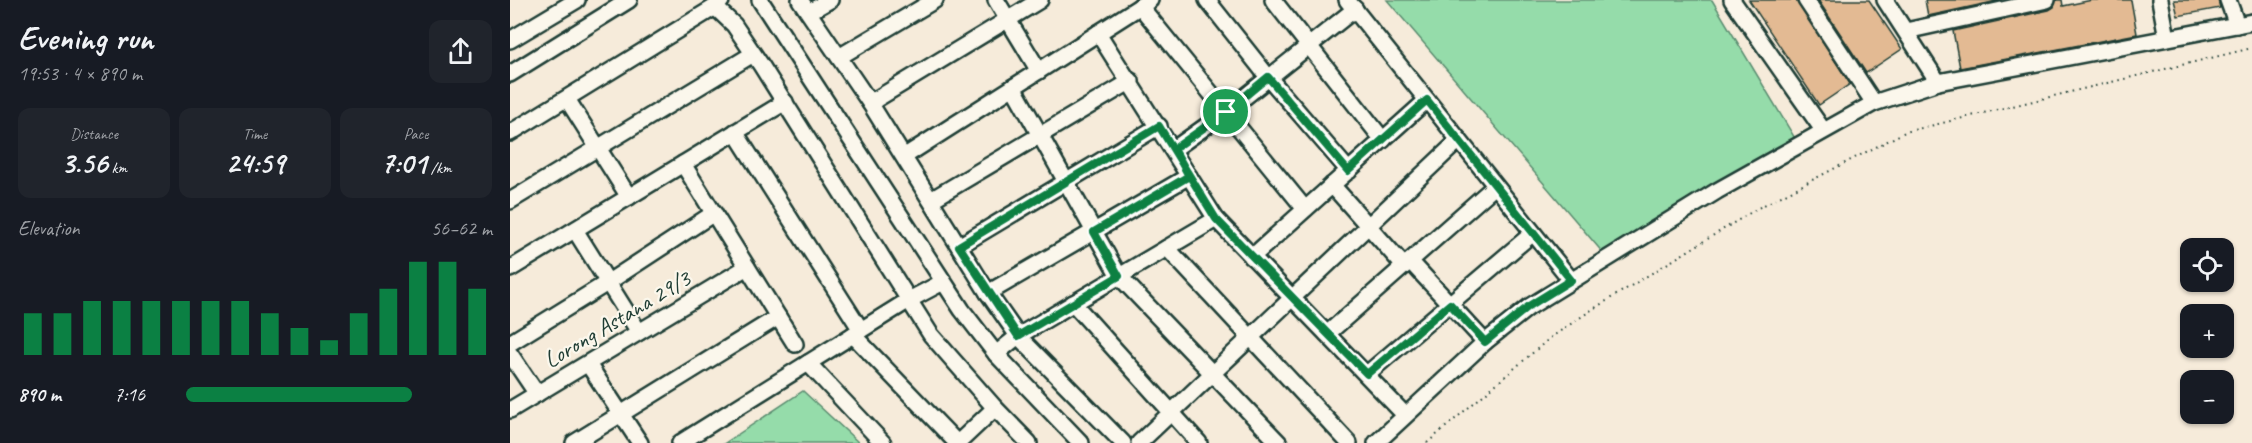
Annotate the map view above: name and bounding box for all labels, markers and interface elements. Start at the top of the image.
text: Evening run [18,17,153,59]
button: share [429,20,492,83]
text: 19:53 · 4 × 890 m [18,61,142,86]
pin [1200,86,1251,137]
icon: arrive [1209,95,1242,128]
text: Distance [70,124,118,144]
text: Time [243,124,267,144]
text: Pace [404,124,428,144]
text: 3.56 [61,144,108,182]
text: 24:59 [225,144,285,182]
text: 7:01 [380,144,427,182]
text: km [108,158,127,178]
text: /km [427,158,452,178]
text: Elevation [18,216,80,241]
text: 56–62 m [431,216,492,241]
map controls [2180,238,2234,424]
button: locate [2180,238,2234,292]
street label: Lorong Astana 29/3 [538,262,698,375]
button: + [2180,304,2234,358]
button: − [2180,370,2234,424]
text: 890 m [18,382,61,407]
text: 7:16 [114,382,145,407]

